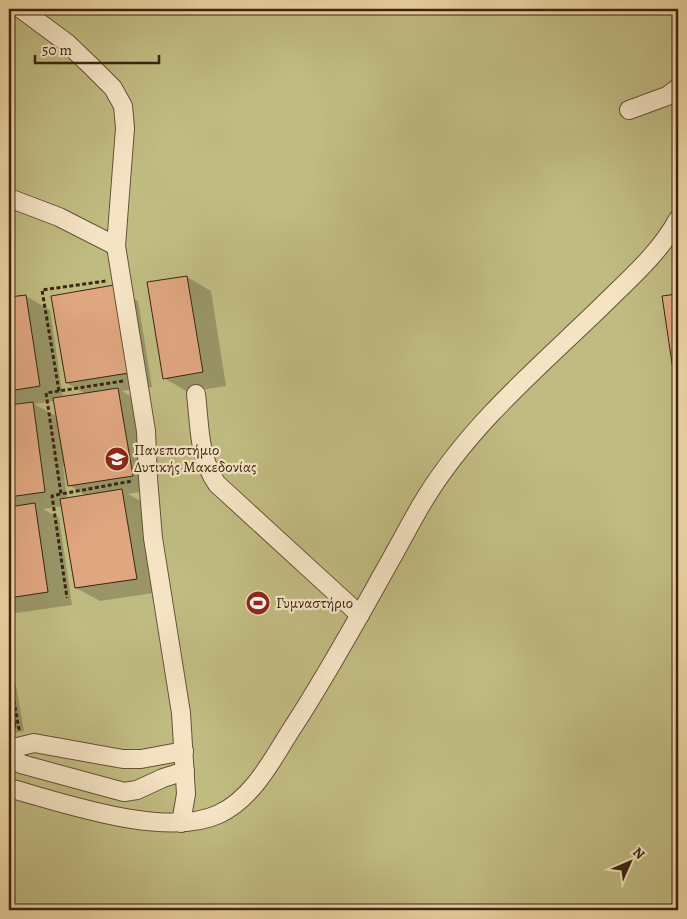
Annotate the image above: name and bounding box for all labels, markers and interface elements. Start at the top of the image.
scale bar [35,32,159,64]
text: 50 m [42,40,72,60]
place label: Πανεπιστήμιο Δυτικής Μακεδονίας [134,440,256,477]
school or university icon: Πανεπιστήμιο Δυτικής Μακεδονίας [104,446,130,472]
sports icon: Γυμναστήριο [245,590,271,616]
place label: Γυμναστήριο [276,593,353,613]
north arrow [604,836,654,886]
text: N [629,843,649,863]

